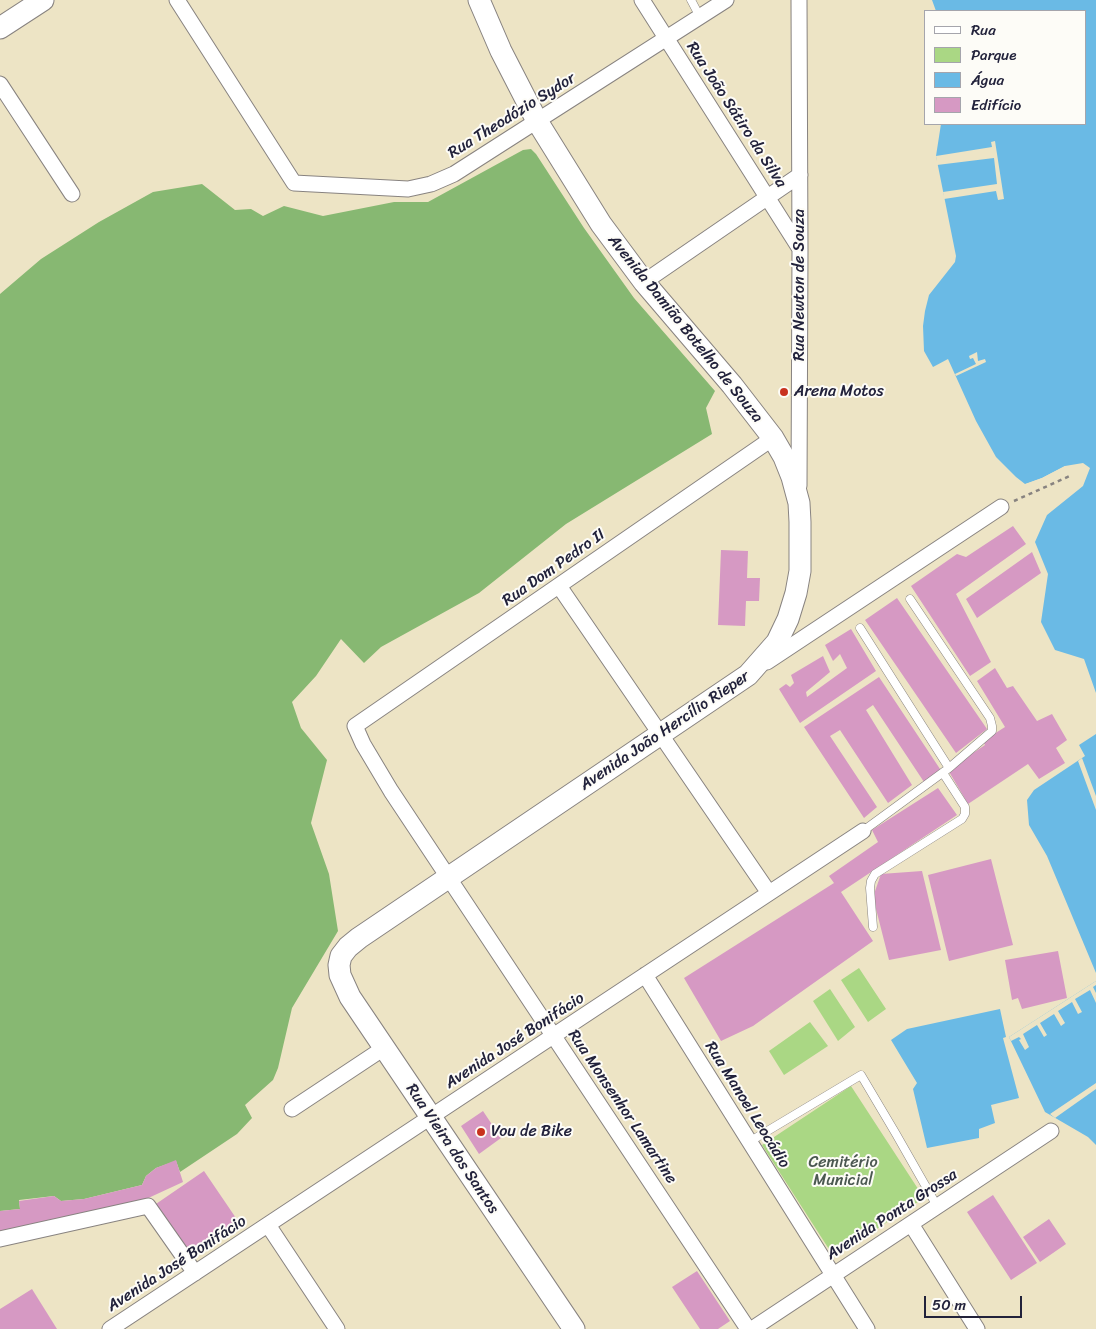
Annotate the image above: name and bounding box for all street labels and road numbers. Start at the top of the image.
street label: Rua João Sátiro da Silva [682,39,790,191]
street label: Rua Theodózio Sydor [445,69,579,163]
street label: Rua Newton de Souza [790,209,810,361]
street label: Avenida Damião Botelho de Souza [603,231,767,427]
street label: Rua Dom Pedro II [499,525,609,611]
street label: Avenida João Hercílio Rieper [577,667,753,795]
street label: Avenida José Bonifácio [442,989,588,1093]
street label: Rua Monsenhor Lamartine [563,1026,681,1188]
street label: Rua Manoel Leocádio [700,1038,794,1172]
street label: Rua Vieira dos Santos [401,1081,503,1217]
street label: Avenida Ponta Grossa [823,1166,961,1264]
street label: Avenida José Bonifácio [104,1212,250,1316]

